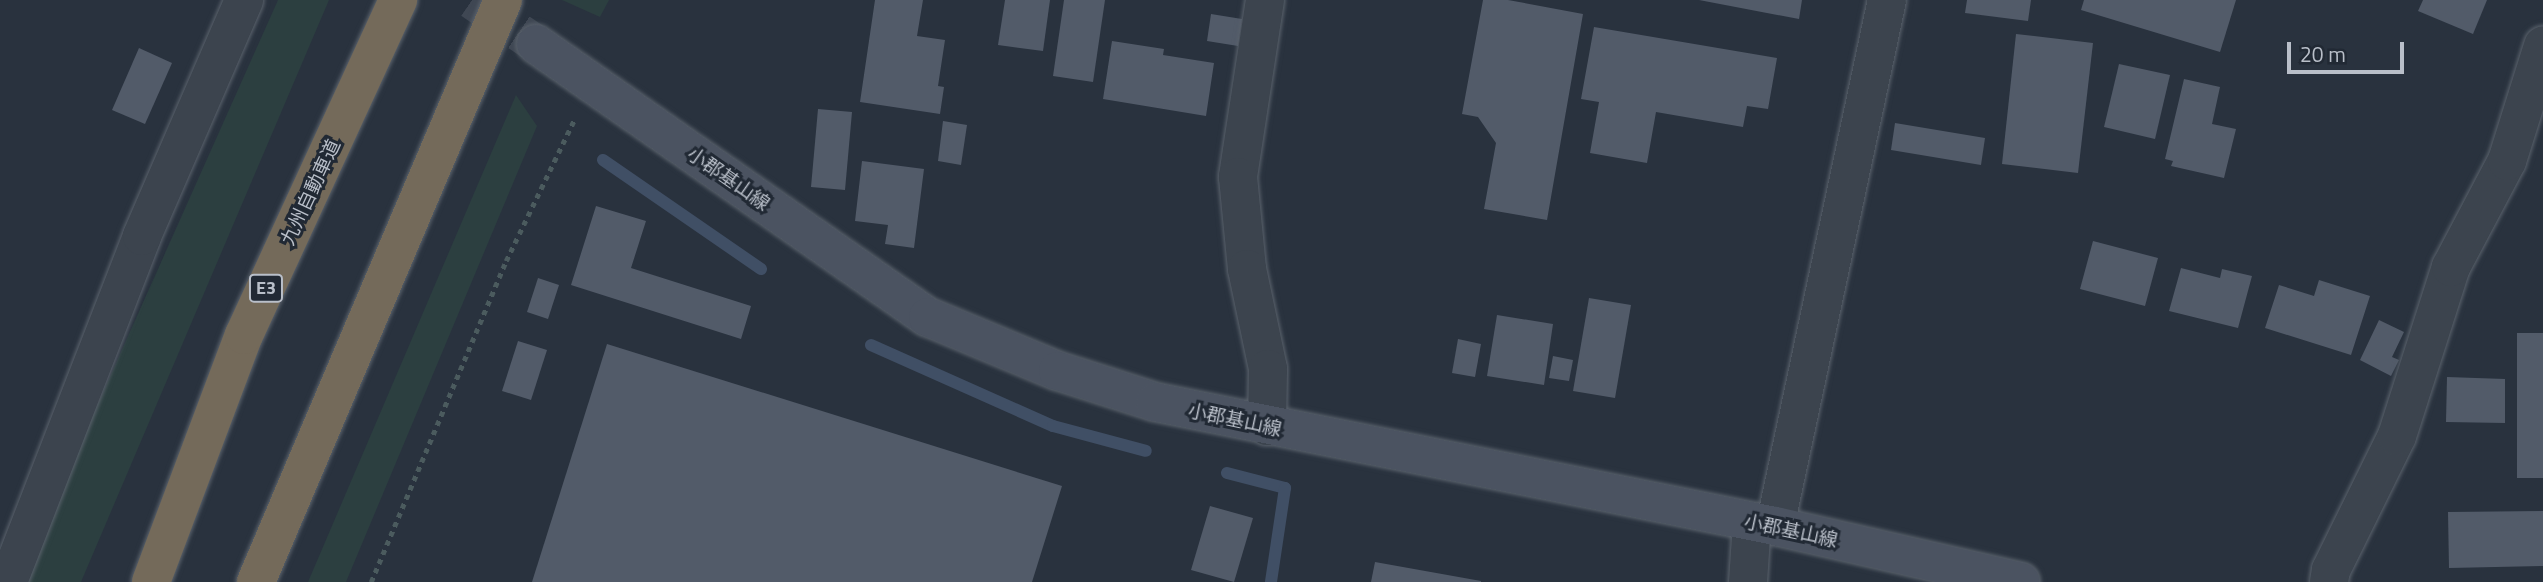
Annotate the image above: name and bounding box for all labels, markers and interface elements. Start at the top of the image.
scale bar [2291,28,2408,72]
text: 20 m [2300,38,2346,70]
street label: 九州自動車道 [276,136,344,248]
street label: 小郡基山線 [684,141,774,215]
road number: E3 [248,274,284,302]
street label: 小郡基山線 [1186,398,1284,440]
street label: 小郡基山線 [1742,509,1840,551]

